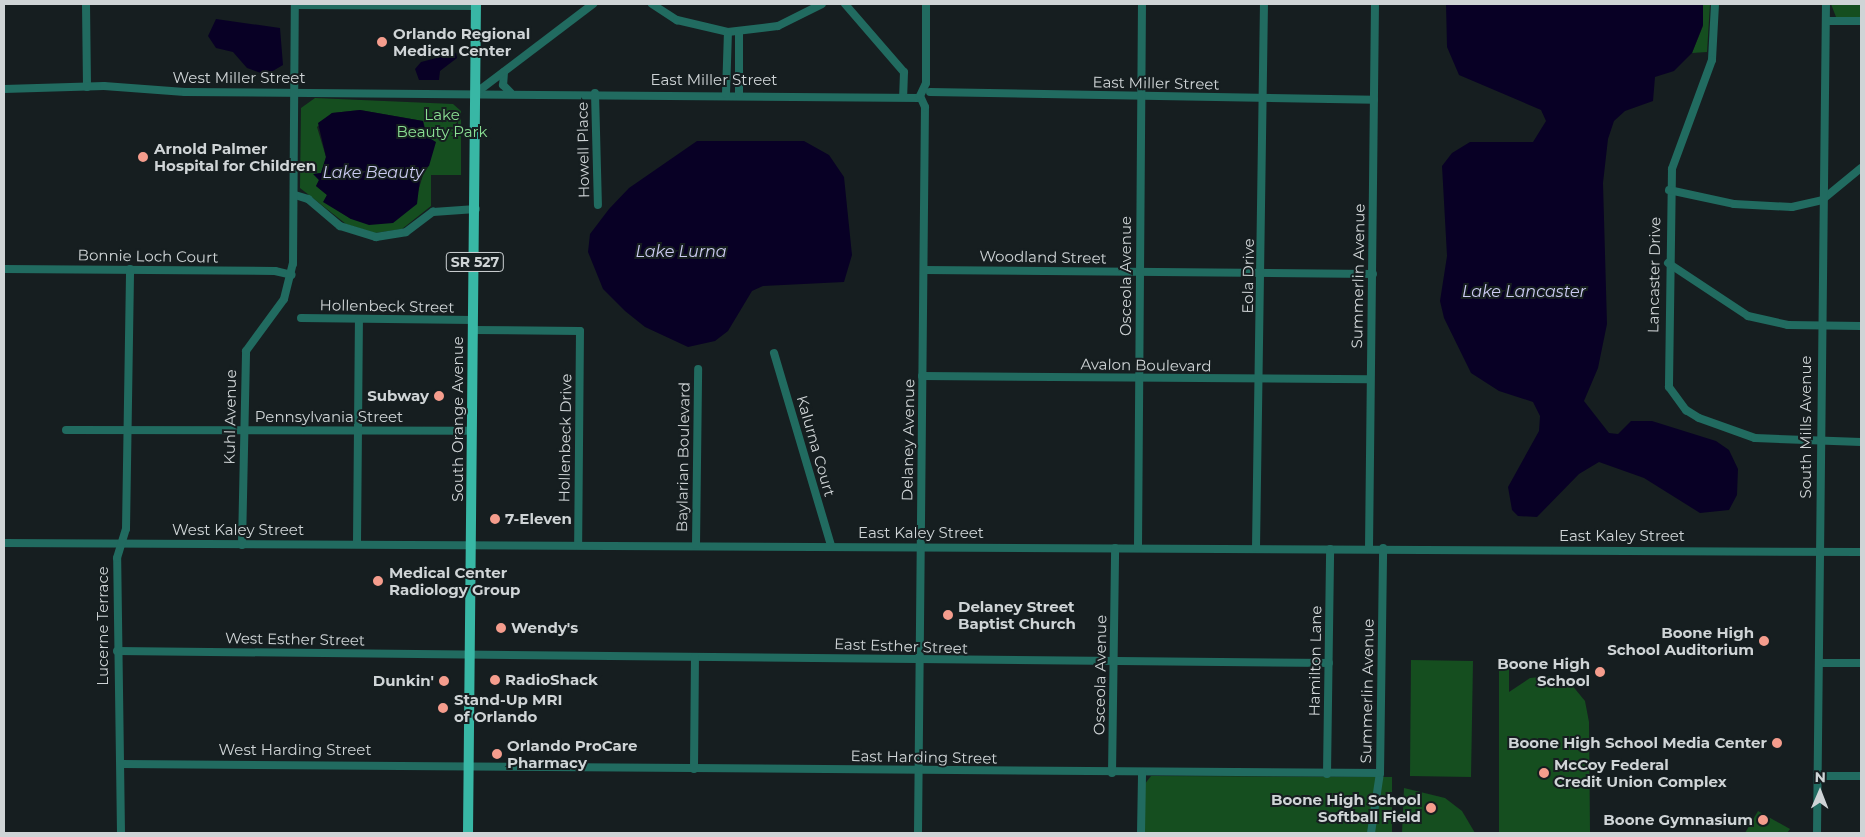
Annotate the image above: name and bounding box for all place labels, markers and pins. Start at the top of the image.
place label: Orlando Regional Medical Center [393,24,530,59]
marker: Orlando Regional Medical Center [375,35,389,49]
place label: Arnold Palmer Hospital for Children [154,139,316,174]
marker: Arnold Palmer Hospital for Children [136,150,150,164]
place label: Subway [367,387,429,405]
marker: Subway [433,390,445,402]
place label: 7-Eleven [505,510,572,528]
marker: 7-Eleven [489,513,501,525]
place label: Medical Center Radiology Group [389,563,520,598]
marker: Medical Center Radiology Group [371,574,385,588]
place label: Delaney Street Baptist Church [958,597,1076,632]
marker: Delaney Street Baptist Church [942,609,954,621]
place label: Wendy's [511,619,578,637]
marker: Wendy's [495,622,507,634]
place label: Boone High School Auditorium [1607,623,1754,658]
marker: Boone High School Auditorium [1758,635,1770,647]
place label: Boone High School [1497,654,1590,689]
marker: Boone High School [1594,666,1606,678]
place label: RadioShack [505,671,598,689]
place label: Dunkin' [373,672,434,690]
marker: RadioShack [489,674,501,686]
marker: Dunkin' [438,675,450,687]
place label: Stand-Up MRI of Orlando [454,690,562,725]
marker: Stand-Up MRI of Orlando [436,701,450,715]
place label: Boone High School Media Center [1508,734,1767,752]
place label: Orlando ProCare Pharmacy [507,736,638,771]
marker: Boone High School Media Center [1771,737,1783,749]
marker: Orlando ProCare Pharmacy [491,748,503,760]
place label: McCoy Federal Credit Union Complex [1554,755,1727,790]
marker: McCoy Federal Credit Union Complex [1538,767,1550,779]
place label: Boone High School Softball Field [1271,790,1421,825]
marker: Boone High School Softball Field [1425,802,1437,814]
place label: Boone Gymnasium [1603,811,1753,829]
marker: Boone Gymnasium [1757,814,1769,826]

